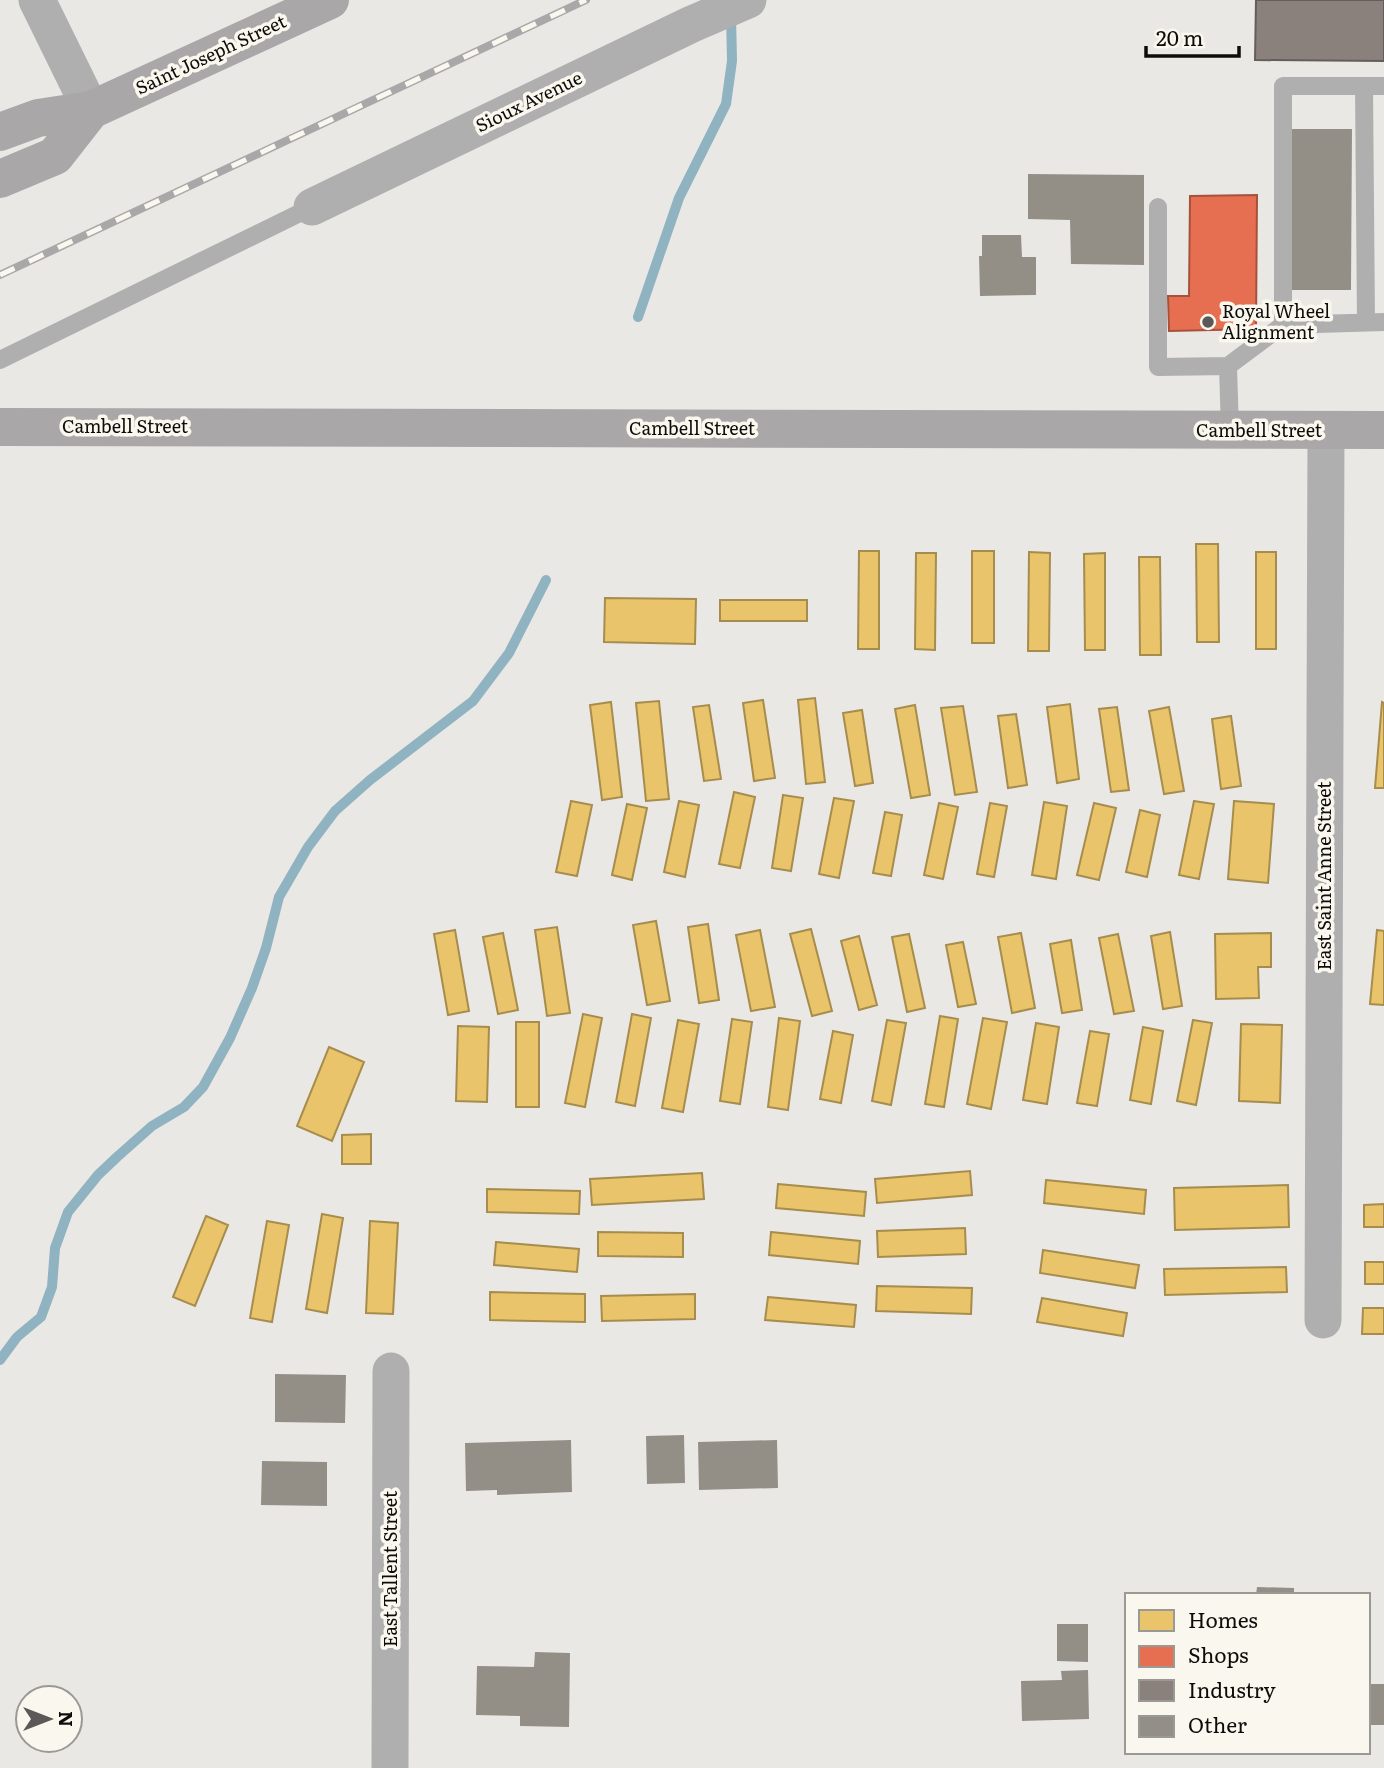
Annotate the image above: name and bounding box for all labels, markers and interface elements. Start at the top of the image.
street label: Saint Joseph Street [131,7,291,100]
scale bar [1146,14,1239,58]
text: 20 m [1156,21,1203,52]
street label: Sioux Avenue [470,63,586,138]
place label: Royal Wheel Alignment [1222,297,1330,345]
marker: Royal Wheel Alignment [1200,314,1216,330]
street label: Cambell Street [62,412,189,439]
street label: Cambell Street [629,414,756,441]
street label: Cambell Street [1196,416,1323,443]
street label: East Saint Anne Street [1310,781,1337,971]
street label: East Tallent Street [376,1490,403,1647]
legend [1125,1593,1370,1754]
text: Homes [1188,1603,1258,1634]
text: Shops [1188,1638,1249,1669]
text: Industry [1188,1673,1276,1704]
north arrow [14,1684,84,1754]
text: Other [1188,1708,1247,1739]
text: N [53,1711,81,1727]

